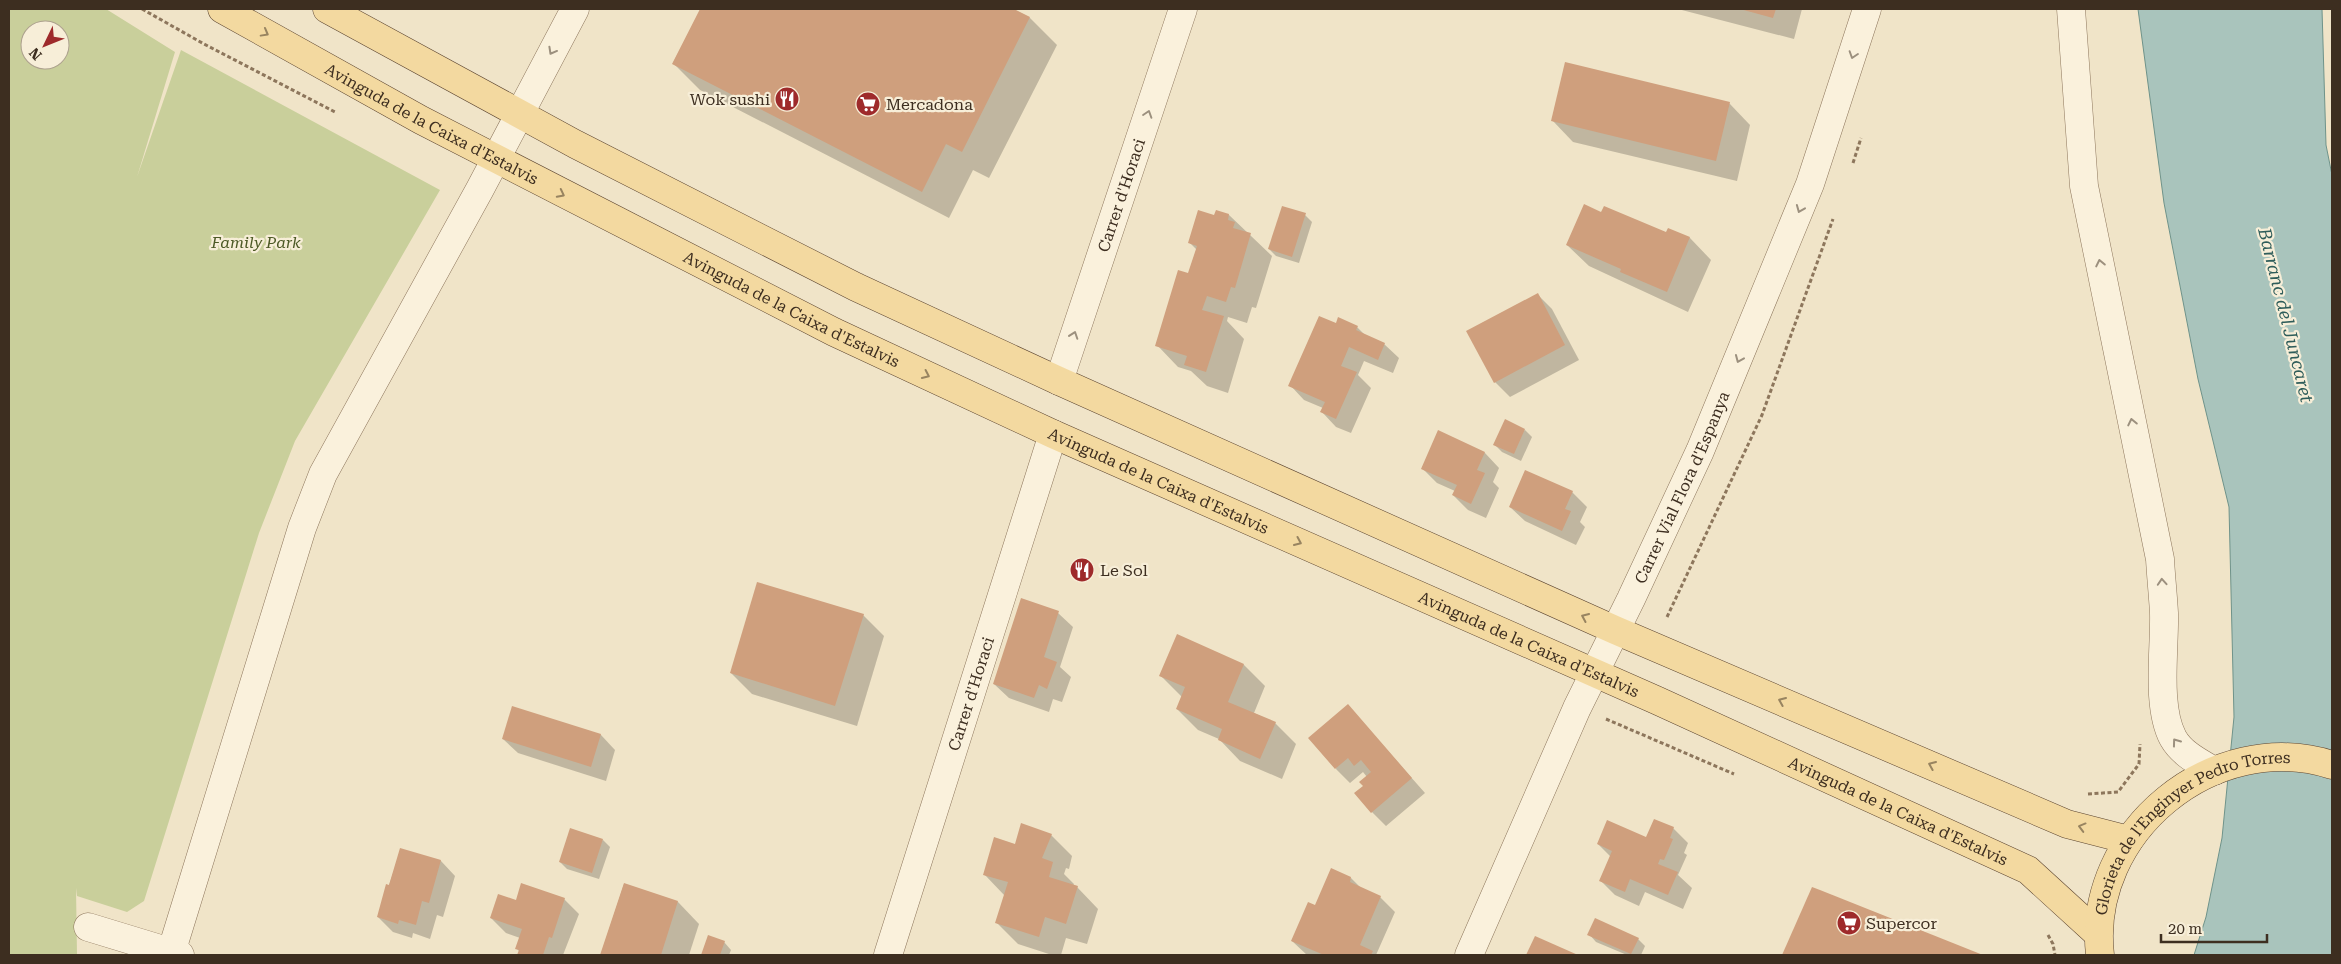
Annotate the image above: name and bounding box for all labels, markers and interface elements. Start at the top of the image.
north arrow [20,20,70,70]
one-way arrow [260,26,269,36]
text: N [26,44,45,63]
one-way arrow [548,46,558,55]
one-way arrow [1849,51,1859,59]
street label: Avinguda de la Caixa d'Estalvis [322,59,542,188]
restaurant icon: Wok sushi [774,86,800,112]
place label: Wok sushi [690,90,770,109]
supermarket icon: Mercadona [855,91,881,117]
place label: Mercadona [886,95,973,114]
one-way arrow [1142,111,1152,119]
street label: Carrer d'Horaci [1093,136,1149,254]
one-way arrow [556,188,565,198]
one-way arrow [1796,204,1806,213]
water label: Barranc del Juncaret [2254,225,2318,405]
park label: Family Park [210,233,301,252]
street label: Avinguda de la Caixa d'Estalvis [681,247,903,371]
one-way arrow [2095,259,2105,268]
one-way arrow [1068,331,1078,340]
one-way arrow [1734,354,1745,363]
one-way arrow [921,369,930,379]
street label: Carrer Vial Flora d'Espanya [1630,388,1733,586]
one-way arrow [2127,418,2138,427]
street label: Avinguda de la Caixa d'Estalvis [1045,424,1272,538]
one-way arrow [1293,536,1302,547]
restaurant icon: Le Sol [1069,557,1095,583]
place label: Le Sol [1100,561,1148,580]
one-way arrow [2156,578,2167,586]
street label: Avinguda de la Caixa d'Estalvis [1416,587,1643,701]
one-way arrow [1581,612,1590,623]
street label: Carrer d'Horaci [944,634,998,753]
one-way arrow [1778,697,1787,708]
one-way arrow [2173,738,2182,748]
street label: Glorieta de l'Enginyer Pedro Torres [2091,748,2291,917]
street label: Avinguda de la Caixa d'Estalvis [1785,752,2011,869]
one-way arrow [1928,761,1937,772]
one-way arrow [2078,823,2086,833]
supermarket icon: Supercor [1836,910,1862,936]
scale bar [2161,912,2267,944]
place label: Supercor [1866,914,1937,933]
text: 20 m [2168,920,2203,938]

